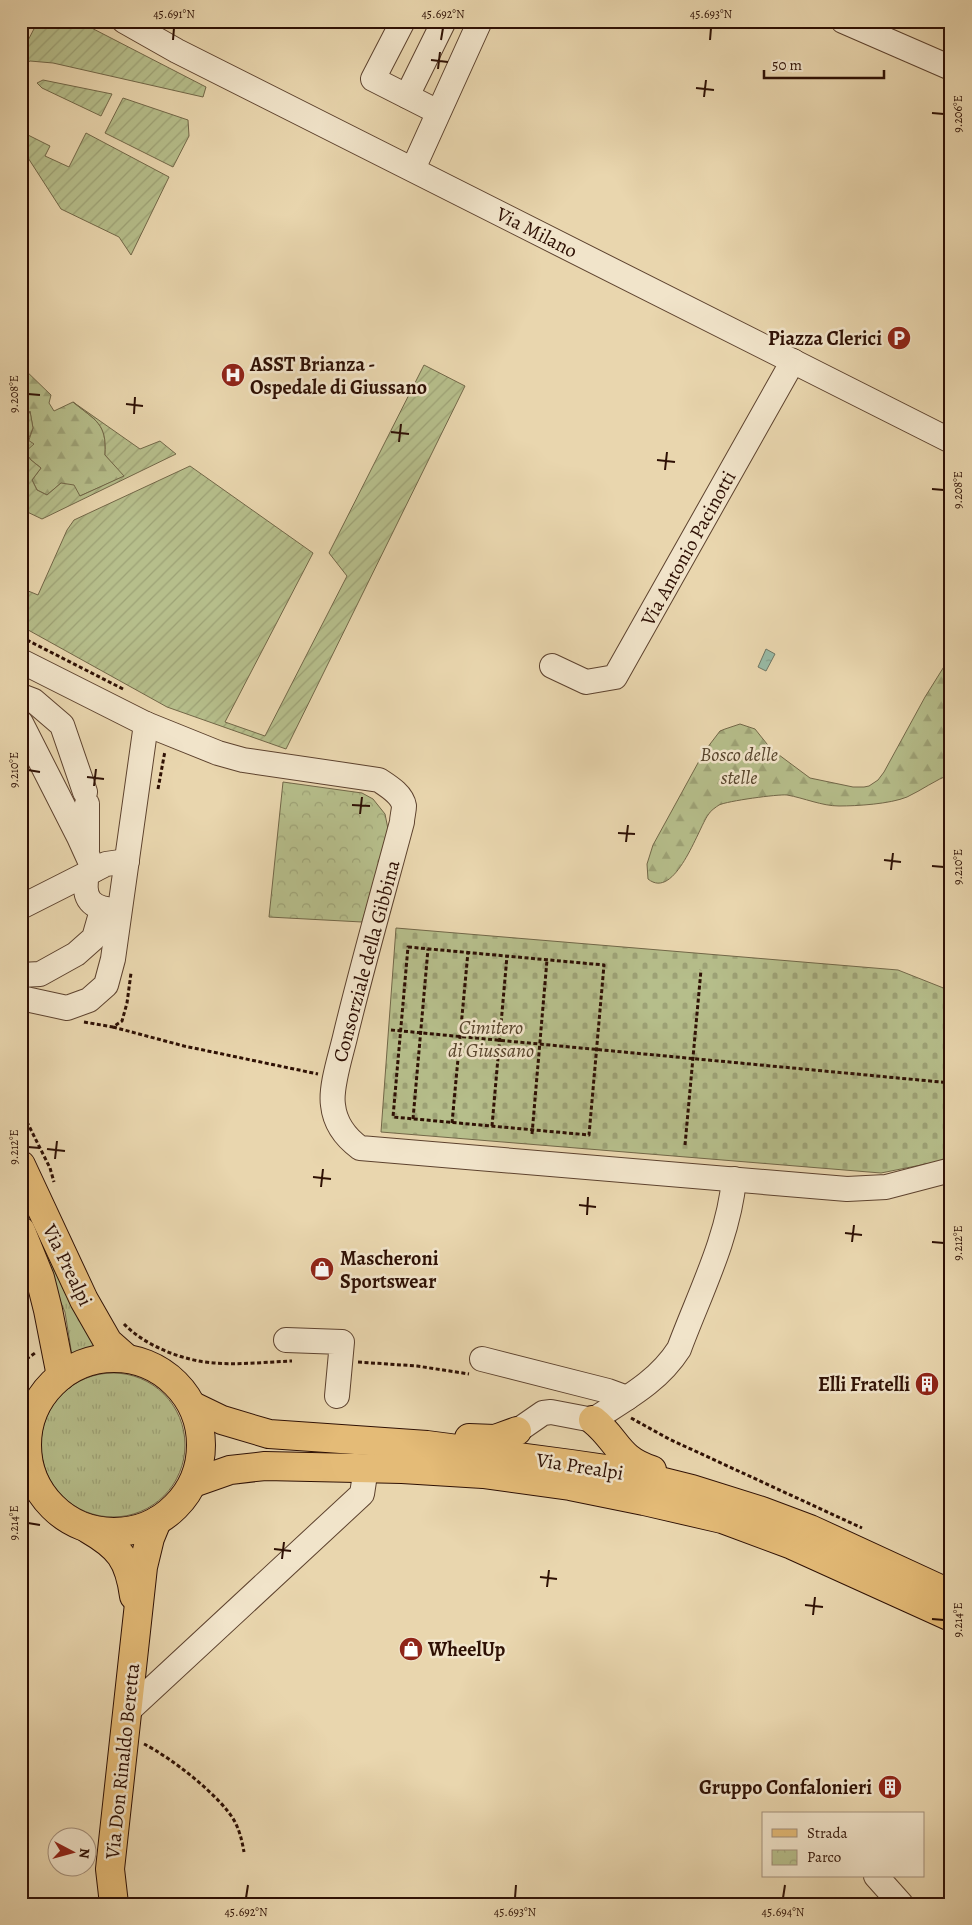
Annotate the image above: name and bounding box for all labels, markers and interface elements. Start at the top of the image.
text: 45.691°N [153,6,195,22]
text: 45.692°N [421,6,465,22]
text: 45.693°N [690,6,733,22]
scale bar [764,48,884,80]
text: 50 m [772,55,802,75]
text: 9.206°E [950,95,966,133]
street label: Via Milano [491,200,582,264]
place label: Piazza Clerici [768,325,882,352]
parking icon: Piazza Clerici [886,325,912,351]
place label: ASST Brianza - Ospedale di Giussano [249,351,427,401]
hospital icon: ASST Brianza - Ospedale di Giussano [220,362,246,388]
text: 9.208°E [6,375,22,413]
street label: Via Antonio Pacinotti [634,466,742,632]
text: 9.208°E [950,471,966,509]
park label: Bosco delle stelle [700,741,778,791]
text: 9.210°E [6,752,22,788]
text: 9.210°E [950,849,966,885]
street label: Consorziale della Gibbina [326,856,407,1065]
park label: Cimitero di Giussano [448,1014,534,1064]
text: 9.212°E [6,1129,22,1165]
street label: Via Prealpi [36,1219,99,1311]
text: 9.212°E [950,1225,966,1261]
place label: Mascheroni Sportswear [340,1245,439,1295]
shop icon: Mascheroni Sportswear [309,1256,335,1282]
place label: Elli Fratelli [818,1371,910,1398]
building icon: Elli Fratelli [914,1371,940,1397]
street label: Via Prealpi [533,1446,625,1487]
text: 9.214°E [6,1505,22,1541]
text: 9.214°E [950,1602,966,1638]
shop icon: WheelUp [398,1636,424,1662]
place label: WheelUp [427,1636,506,1663]
street label: Via Don Rinaldo Beretta [99,1661,146,1861]
place label: Gruppo Confalonieri [699,1774,872,1801]
building icon: Gruppo Confalonieri [877,1774,903,1800]
legend [762,1812,924,1878]
text: Strada [807,1823,848,1843]
north arrow [48,1828,98,1878]
text: N [74,1847,94,1859]
text: Parco [807,1847,841,1867]
text: 45.692°N [224,1904,268,1920]
text: 45.693°N [494,1904,537,1920]
text: 45.694°N [762,1904,805,1920]

